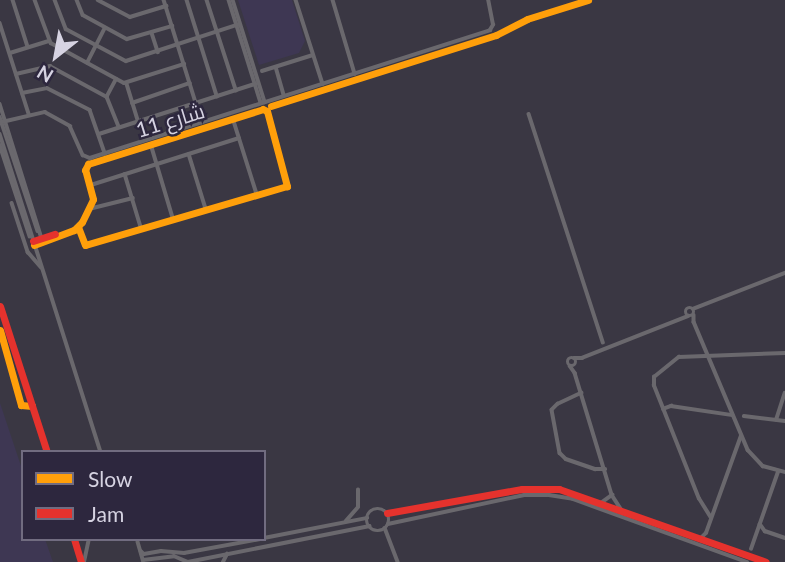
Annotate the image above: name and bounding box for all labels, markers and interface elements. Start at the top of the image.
north arrow [21,21,91,91]
text: N [33,61,57,88]
street label: شارع 11 [133,98,207,142]
legend [21,450,266,541]
text: Slow [88,466,132,491]
text: Jam [88,501,124,526]

